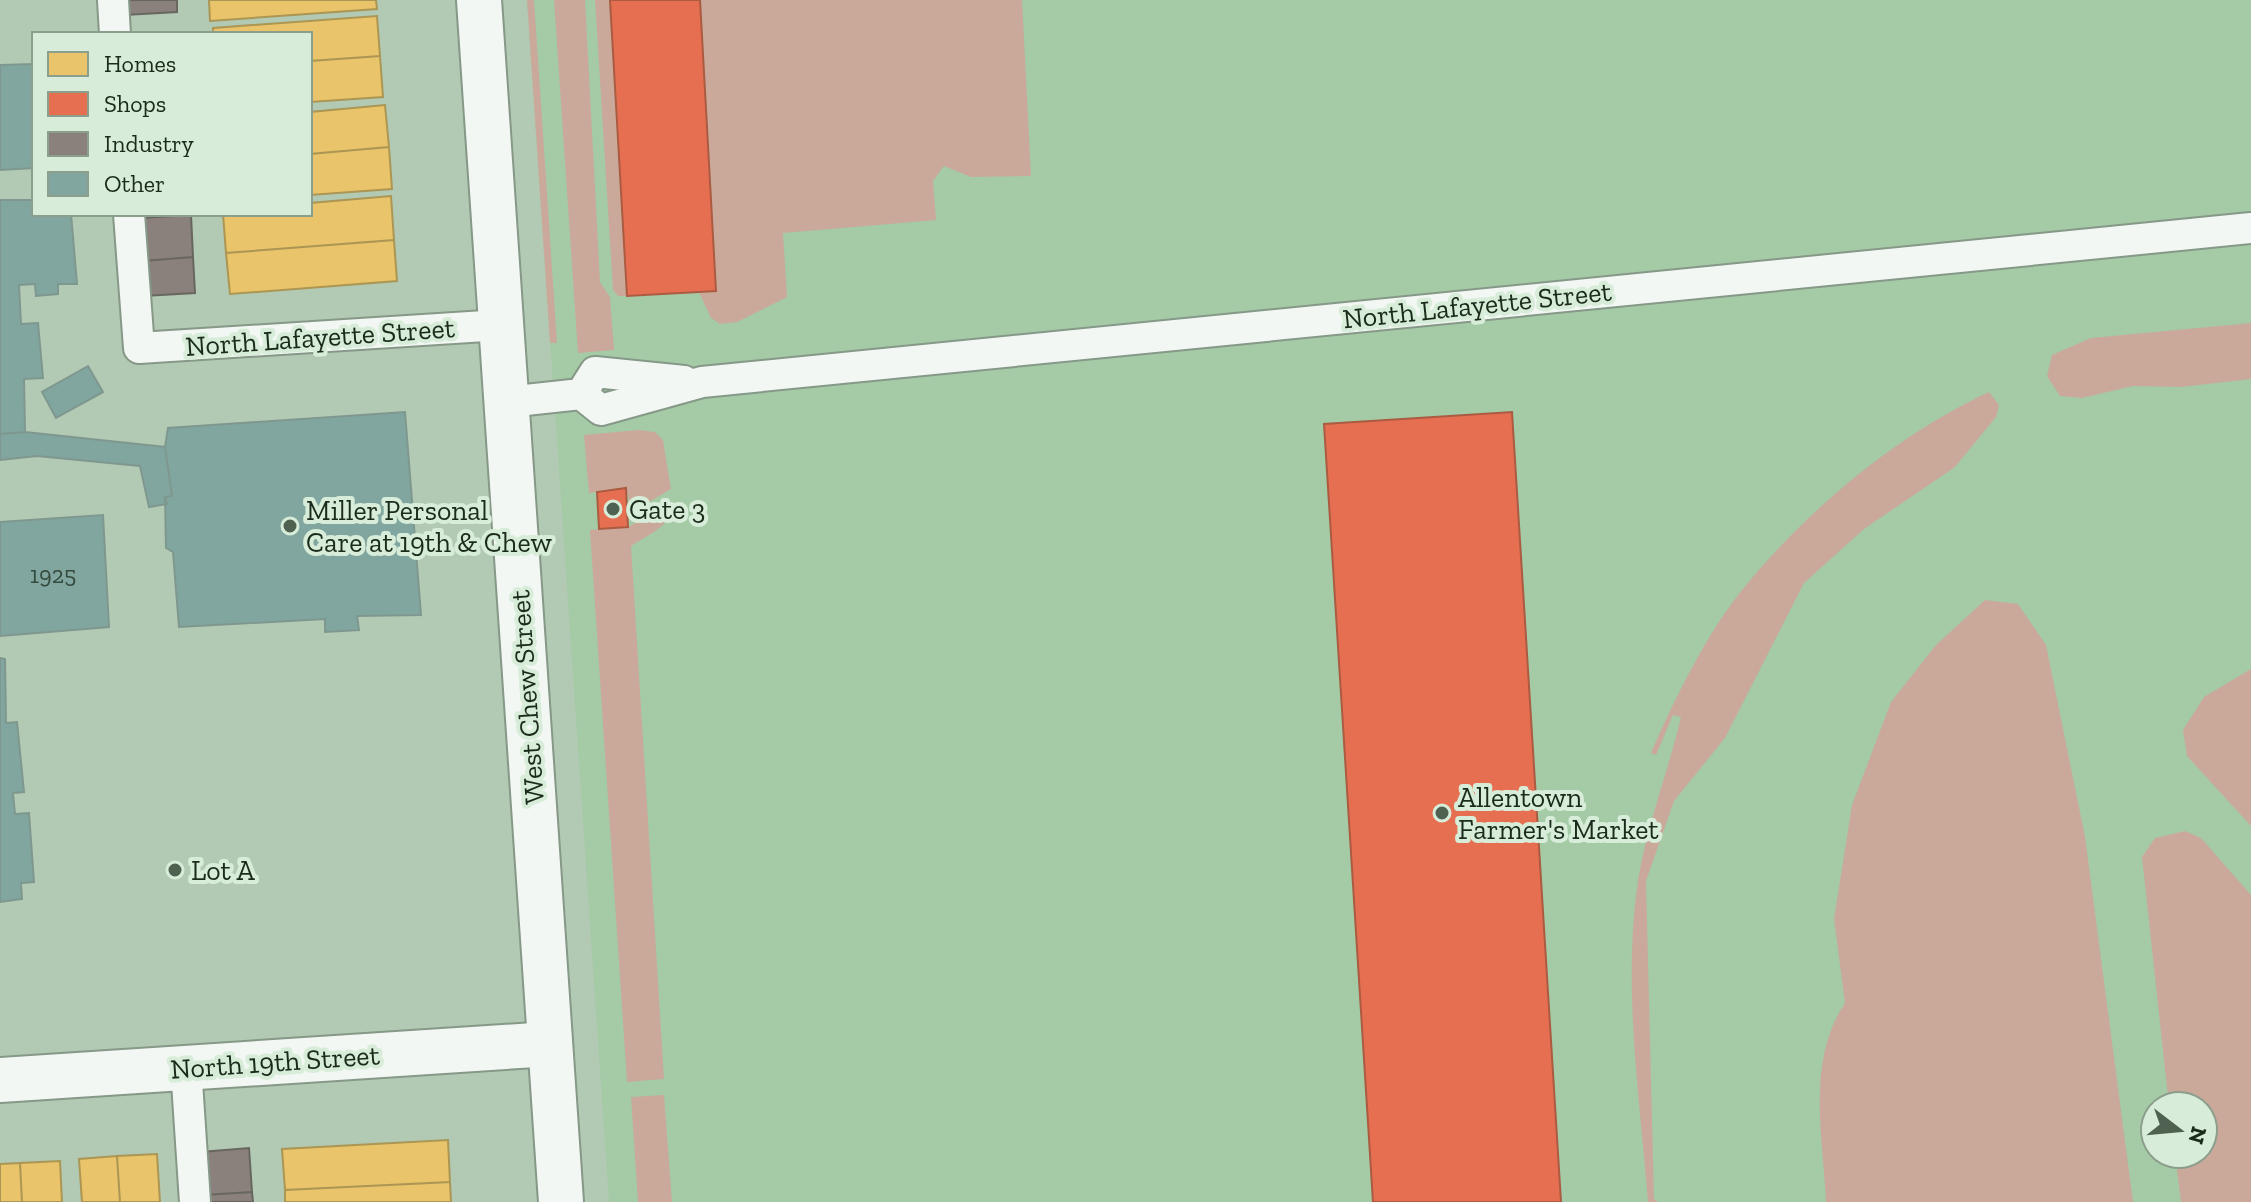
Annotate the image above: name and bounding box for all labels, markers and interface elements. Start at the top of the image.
legend [32,32,312,216]
text: Homes [104,49,176,78]
text: Shops [104,89,166,118]
text: Industry [104,129,195,158]
text: Other [104,169,165,198]
street label: North Lafayette Street [1341,274,1614,336]
street label: North Lafayette Street [184,311,456,363]
place label: Gate 3 [629,493,705,526]
place label: Miller Personal Care at 19th & Chew [306,494,552,559]
marker: Gate 3 [604,500,622,518]
marker: Miller Personal Care at 19th & Chew [281,517,299,535]
house number: 1925 [30,560,76,589]
street label: West Chew Street [503,588,551,805]
place label: Allentown Farmer's Market [1458,781,1659,846]
marker: Allentown Farmer's Market [1433,804,1451,822]
place label: Lot A [191,854,256,887]
marker: Lot A [166,861,184,879]
street label: North 19th Street [169,1038,381,1086]
north arrow [2139,1090,2219,1170]
text: N [2182,1124,2213,1147]

